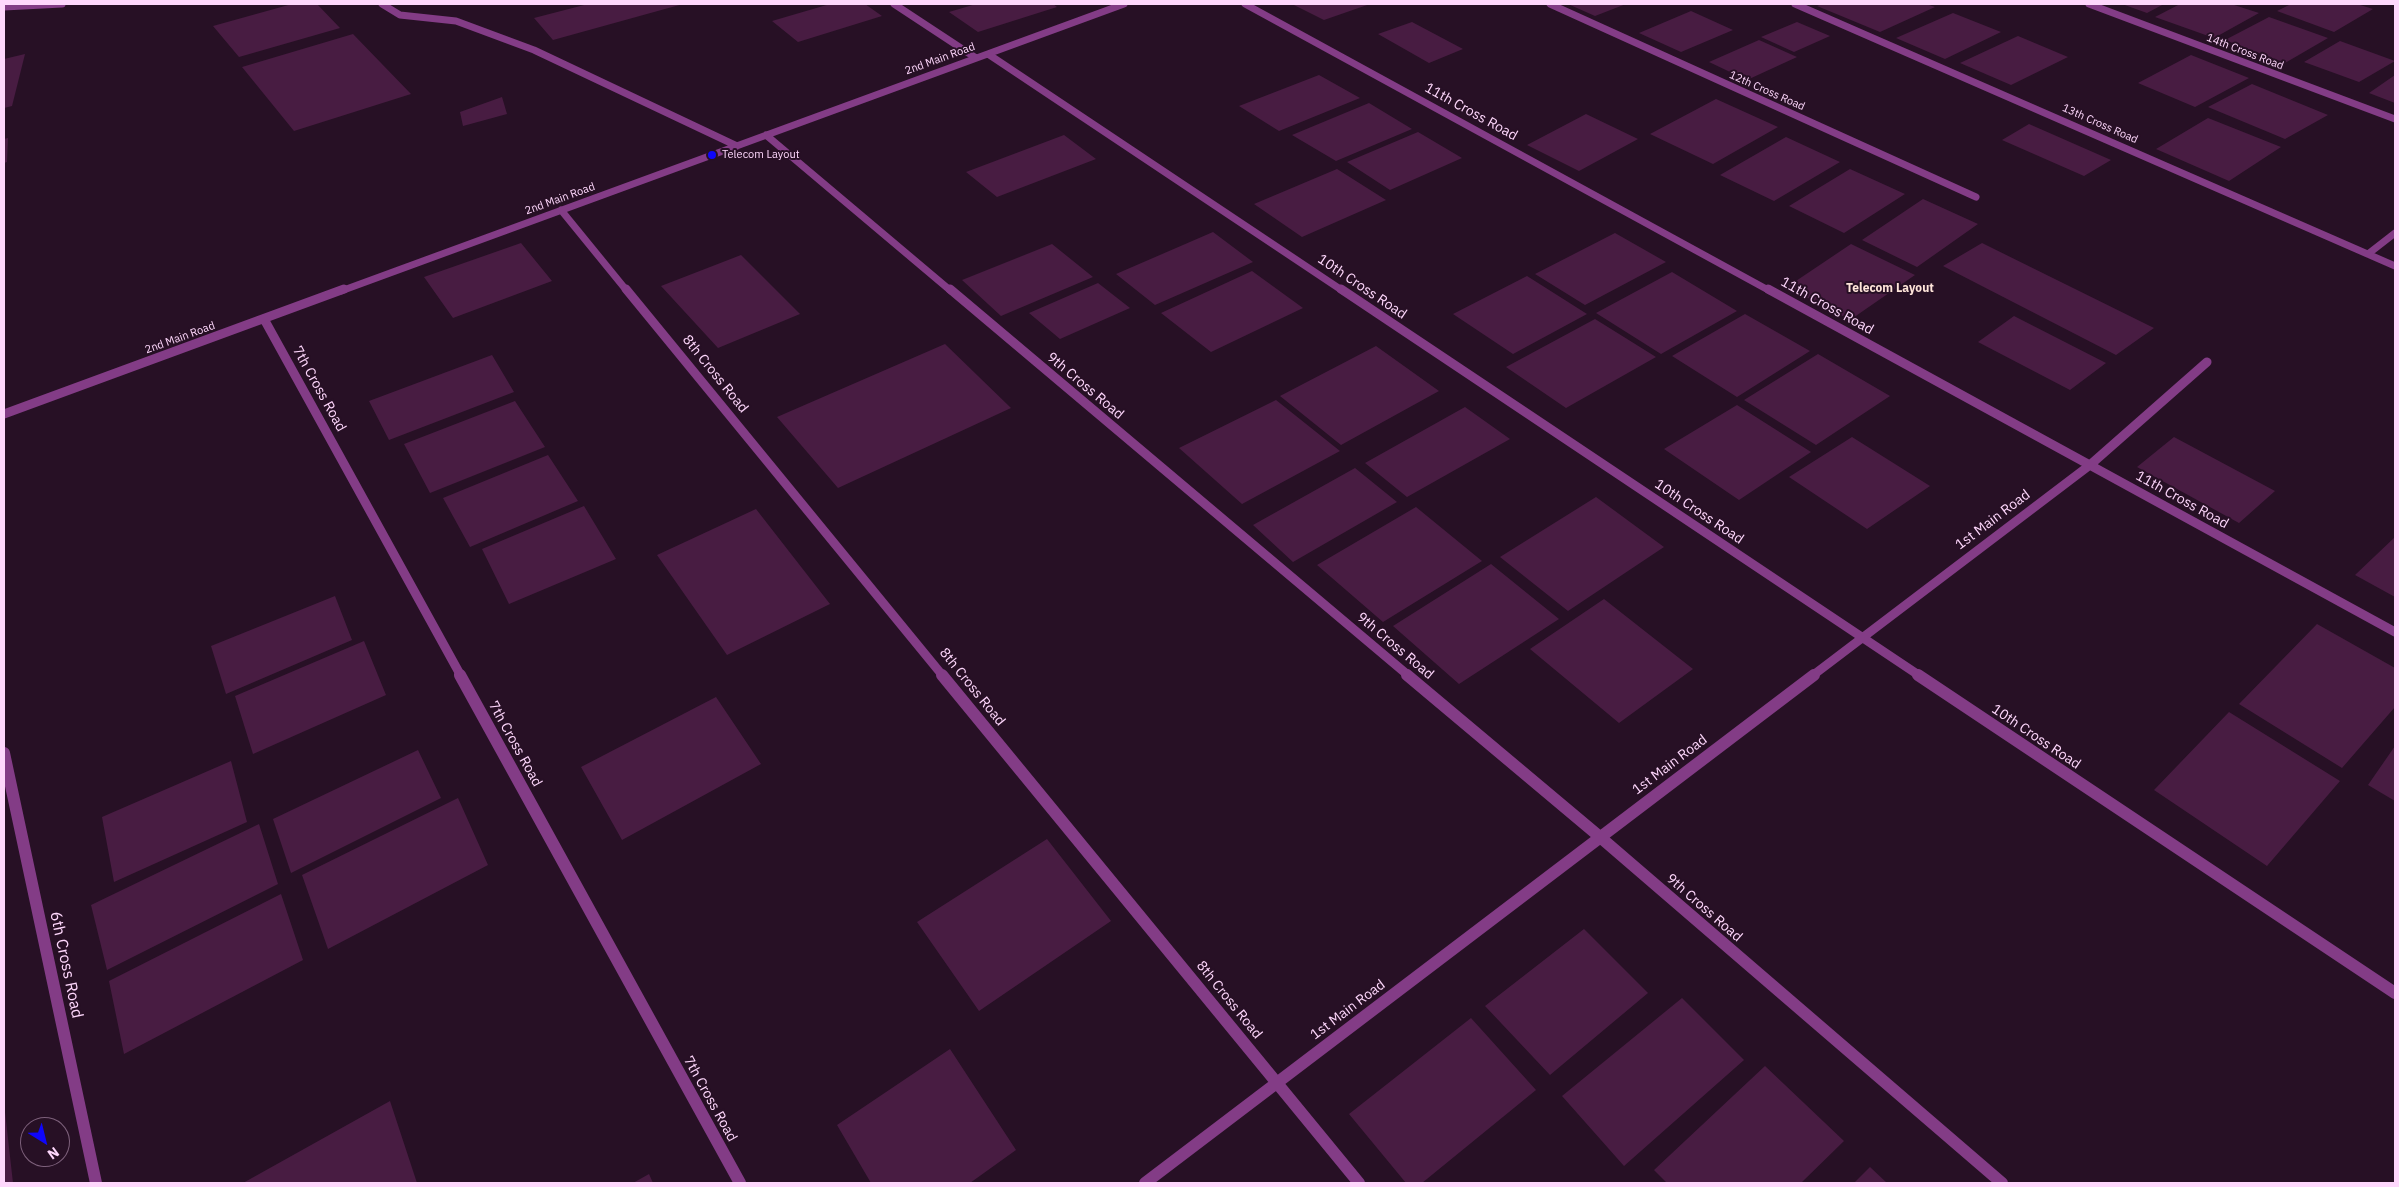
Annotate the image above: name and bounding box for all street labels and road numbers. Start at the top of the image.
street label: 14th Cross Road [2205,31,2285,73]
street label: 2nd Main Road [903,40,977,78]
street label: 12th Cross Road [1727,68,1807,114]
street label: 11th Cross Road [1422,80,1520,144]
street label: 13th Cross Road [2060,101,2140,147]
street label: 2nd Main Road [523,180,597,218]
street label: 10th Cross Road [1314,251,1410,323]
street label: 11th Cross Road [1778,274,1876,338]
street label: 2nd Main Road [143,319,217,357]
street label: 8th Cross Road [679,332,751,416]
street label: 7th Cross Road [289,343,349,435]
street label: 9th Cross Road [1043,349,1127,423]
street label: 11th Cross Road [2133,468,2231,532]
street label: 10th Cross Road [1651,476,1747,548]
street label: 1st Main Road [1952,486,2034,554]
street label: 9th Cross Road [1353,609,1437,683]
street label: 8th Cross Road [936,645,1008,729]
street label: 7th Cross Road [485,698,545,790]
street label: 10th Cross Road [1988,701,2084,773]
street label: 1st Main Road [1629,731,1711,799]
street label: 9th Cross Road [1663,870,1745,946]
street label: 6th Cross Road [45,910,87,1020]
street label: 8th Cross Road [1193,958,1265,1042]
street label: 1st Main Road [1307,976,1389,1044]
street label: 7th Cross Road [680,1053,740,1145]

